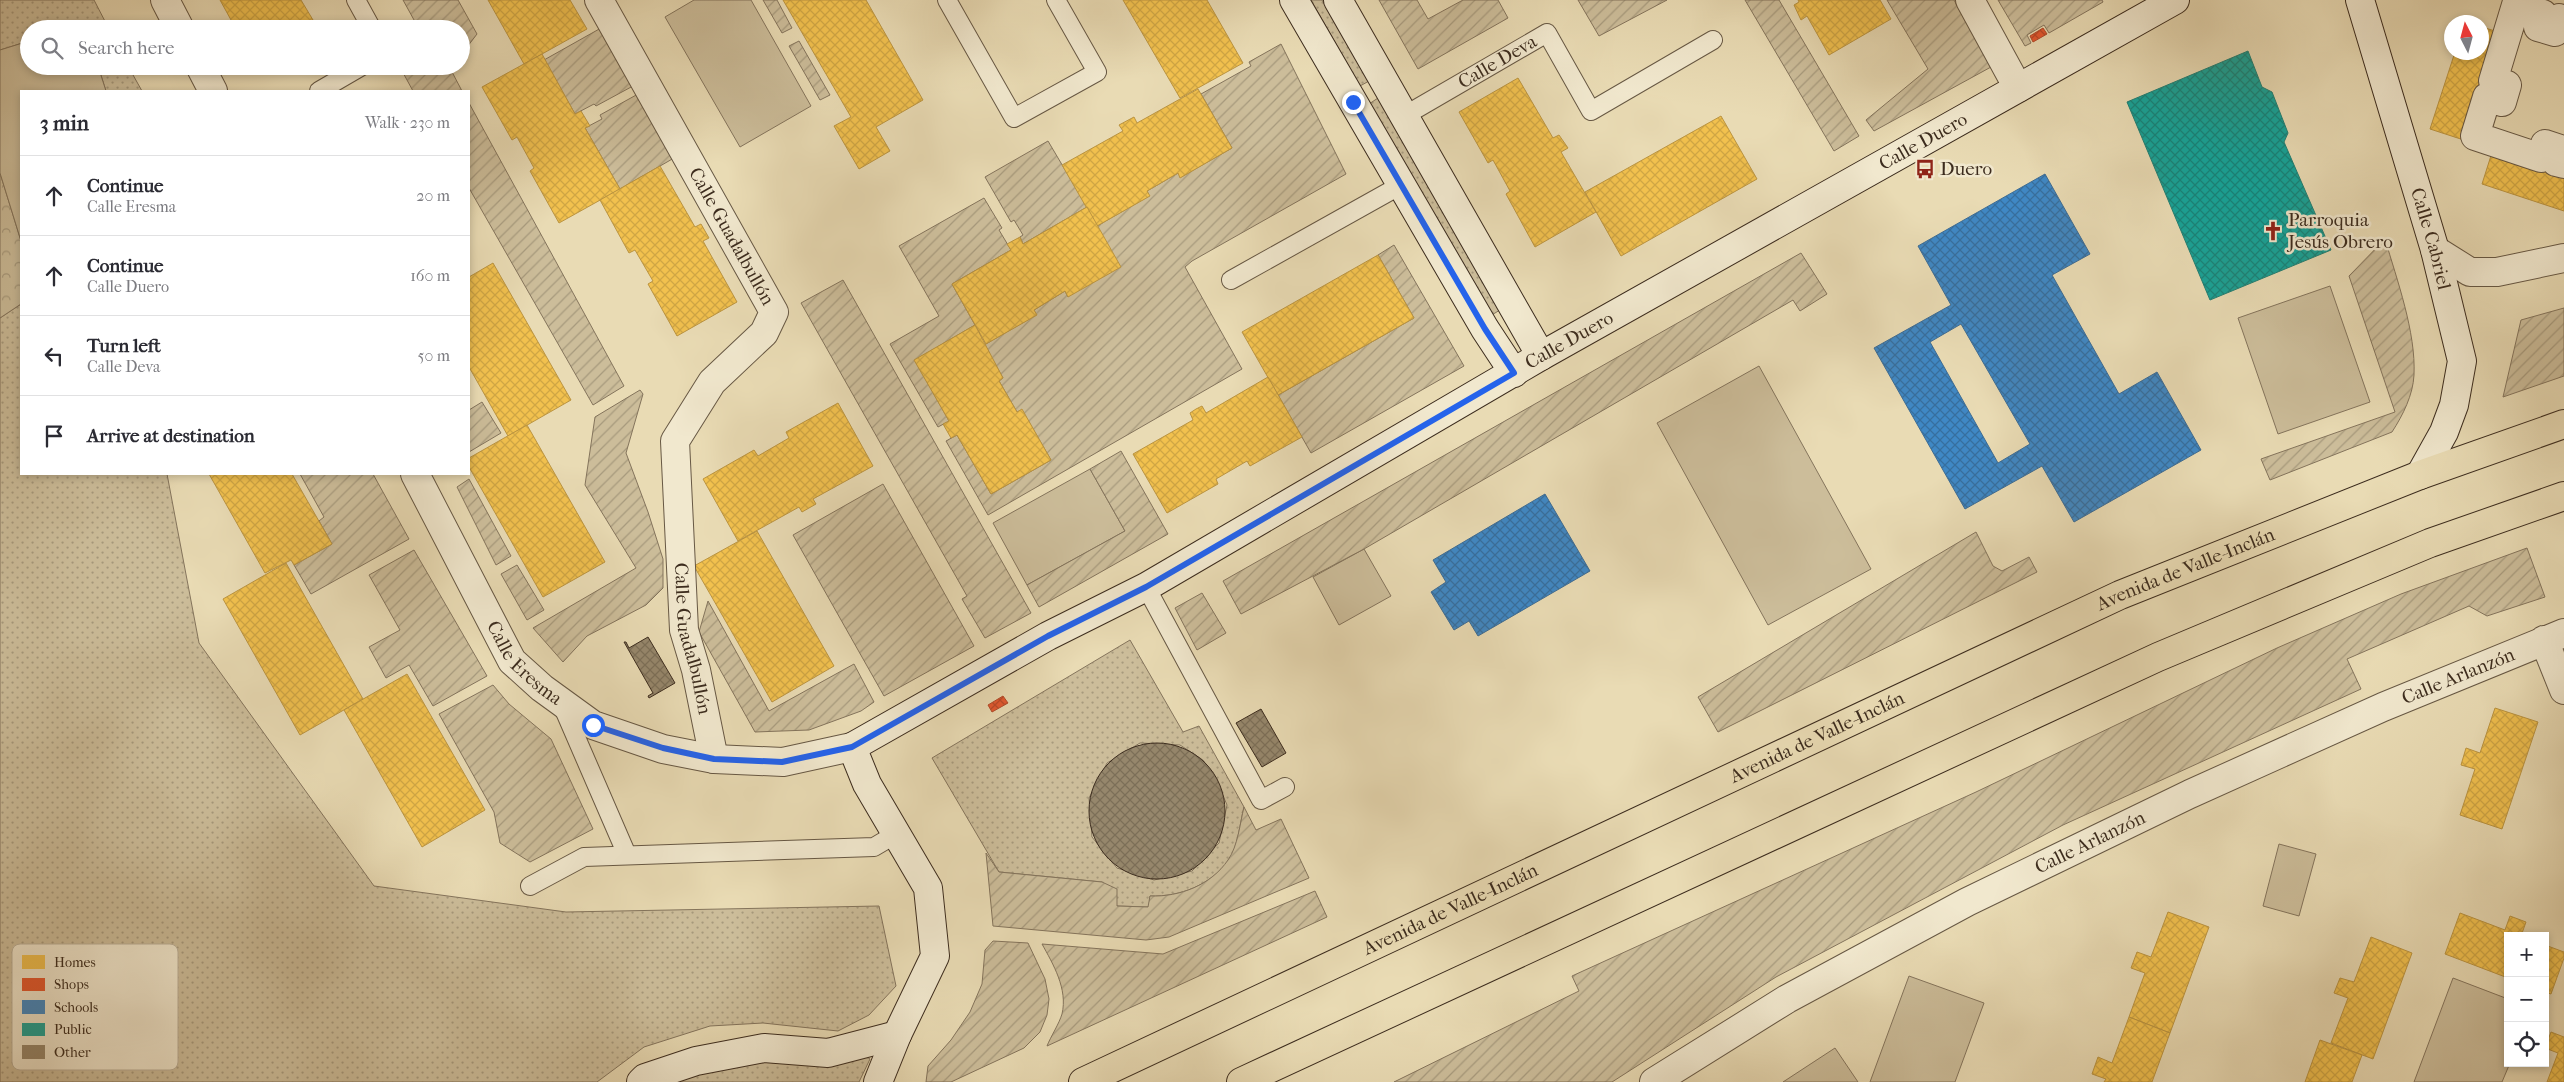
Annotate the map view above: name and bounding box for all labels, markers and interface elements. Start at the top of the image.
north arrow [2444,15,2489,60]
search box [20,20,470,75]
street label: Calle Deva [1454,30,1541,93]
icon: search [38,34,66,62]
text: Search here [78,37,174,59]
route end [1342,91,1365,114]
street label: Calle Duero [1875,108,1971,176]
text: 3 min [40,111,89,135]
text: Walk · 230 m [365,113,450,132]
bus stop icon: Duero [1914,158,1936,180]
place label: Duero [1940,158,1992,180]
street label: Calle Guadalbullón [684,164,779,309]
text: Continue [87,175,163,197]
icon: ahead [40,182,68,210]
street label: Calle Cabriel [2406,185,2455,292]
text: 20 m [416,186,450,205]
text: Calle Eresma [87,197,176,216]
place label: Parroquia Jesús Obrero [2286,209,2393,253]
church icon: Parroquia Jesús Obrero [2262,220,2284,242]
text: Continue [87,255,163,277]
icon: ahead [40,262,68,290]
text: 160 m [410,266,450,285]
text: Calle Duero [87,277,169,296]
street label: Calle Duero [1521,306,1618,374]
text: Turn left [87,335,161,357]
icon: left [40,342,68,370]
text: 50 m [418,346,450,365]
text: Calle Deva [87,357,160,376]
icon: arrive [40,422,68,450]
text: Arrive at destination [87,425,255,447]
street label: Avenida de Valle-Inclán [2092,523,2278,616]
street label: Calle Guadalbullón [670,562,716,716]
street label: Calle Eresma [482,617,566,710]
street label: Calle Arlanzón [2399,643,2518,709]
street label: Avenida de Valle-Inclán [1725,687,1908,788]
route start [582,714,605,737]
street label: Calle Arlanzón [2031,806,2149,878]
street label: Avenida de Valle-Inclán [1359,859,1541,960]
map controls [2504,932,2549,1067]
button: + [2504,932,2549,977]
legend [12,944,178,1070]
text: Homes [54,954,96,971]
text: Shops [54,976,89,993]
button: − [2504,977,2549,1022]
text: Schools [54,999,98,1016]
text: Public [54,1021,92,1038]
button: locate [2504,1022,2549,1067]
text: Other [54,1044,91,1061]

